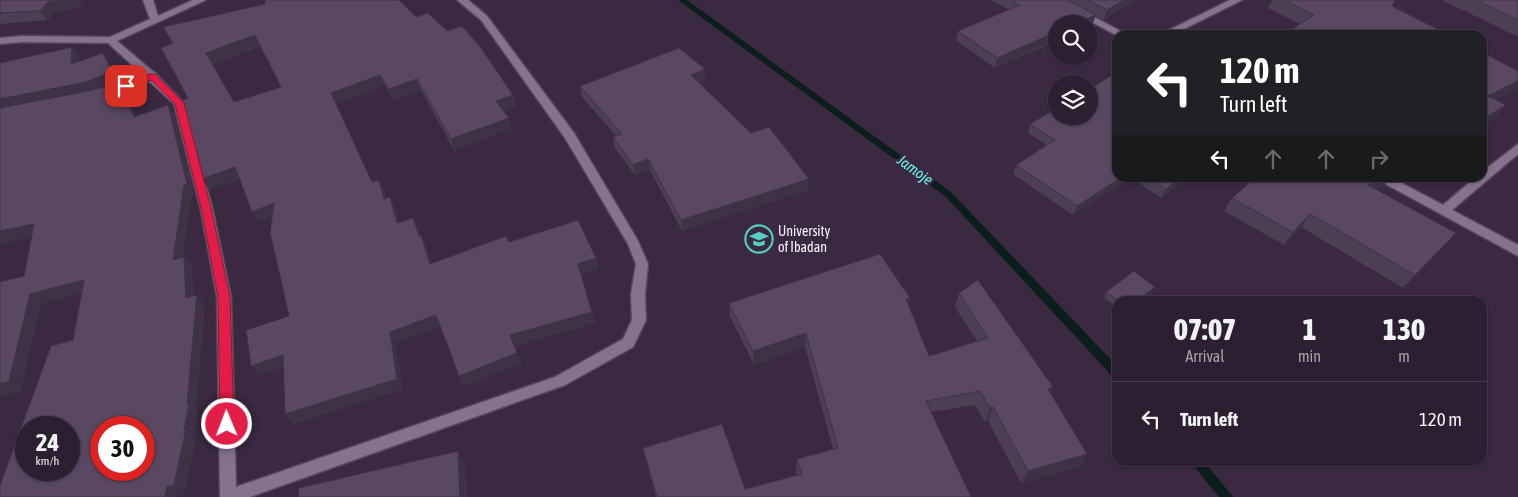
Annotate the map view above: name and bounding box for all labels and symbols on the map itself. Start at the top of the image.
pin [105,65,147,107]
water label: Jamoje [893,150,937,188]
place label: University of Ibadan [778,223,831,255]
school or university icon: University of Ibadan [744,224,774,254]
position arrow [200,397,252,449]
speed limit sign: 30 [90,416,155,481]

